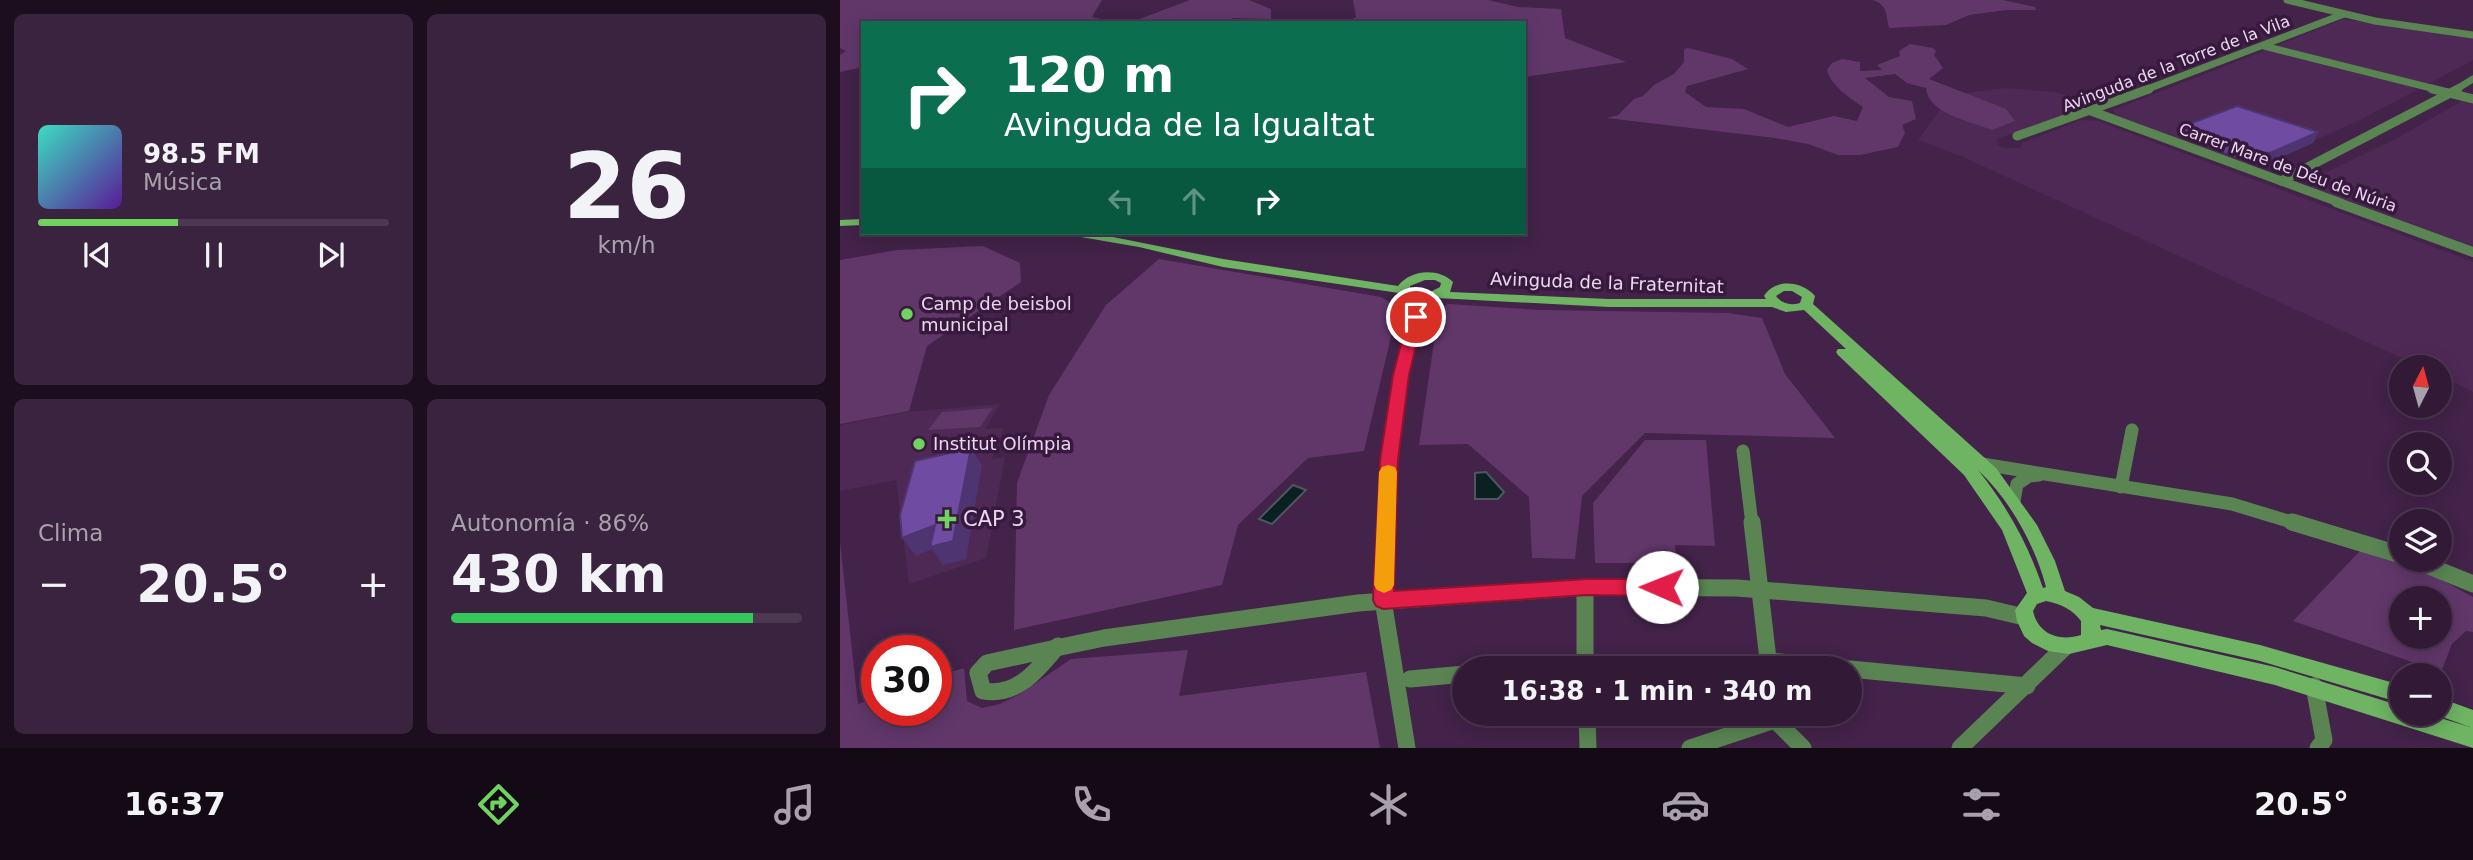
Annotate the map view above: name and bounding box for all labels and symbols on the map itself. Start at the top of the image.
street label: Avinguda de la Torre de la Vila [2060,11,2292,116]
street label: Carrer Mare de Déu de Núria [2176,119,2399,216]
street label: Avinguda de la Fraternitat [1490,268,1724,297]
pin [1386,287,1446,347]
place label: Camp de beisbol municipal [921,293,1072,335]
marker: Camp de beisbol municipal [899,306,915,322]
north arrow [2389,355,2452,418]
place label: Institut Olímpia [933,433,1072,454]
marker: Institut Olímpia [911,436,927,452]
place label: CAP 3 [963,507,1025,531]
marker: CAP 3 [937,509,957,529]
position arrow [1625,550,1699,624]
speed limit sign: 30 [861,635,952,726]

